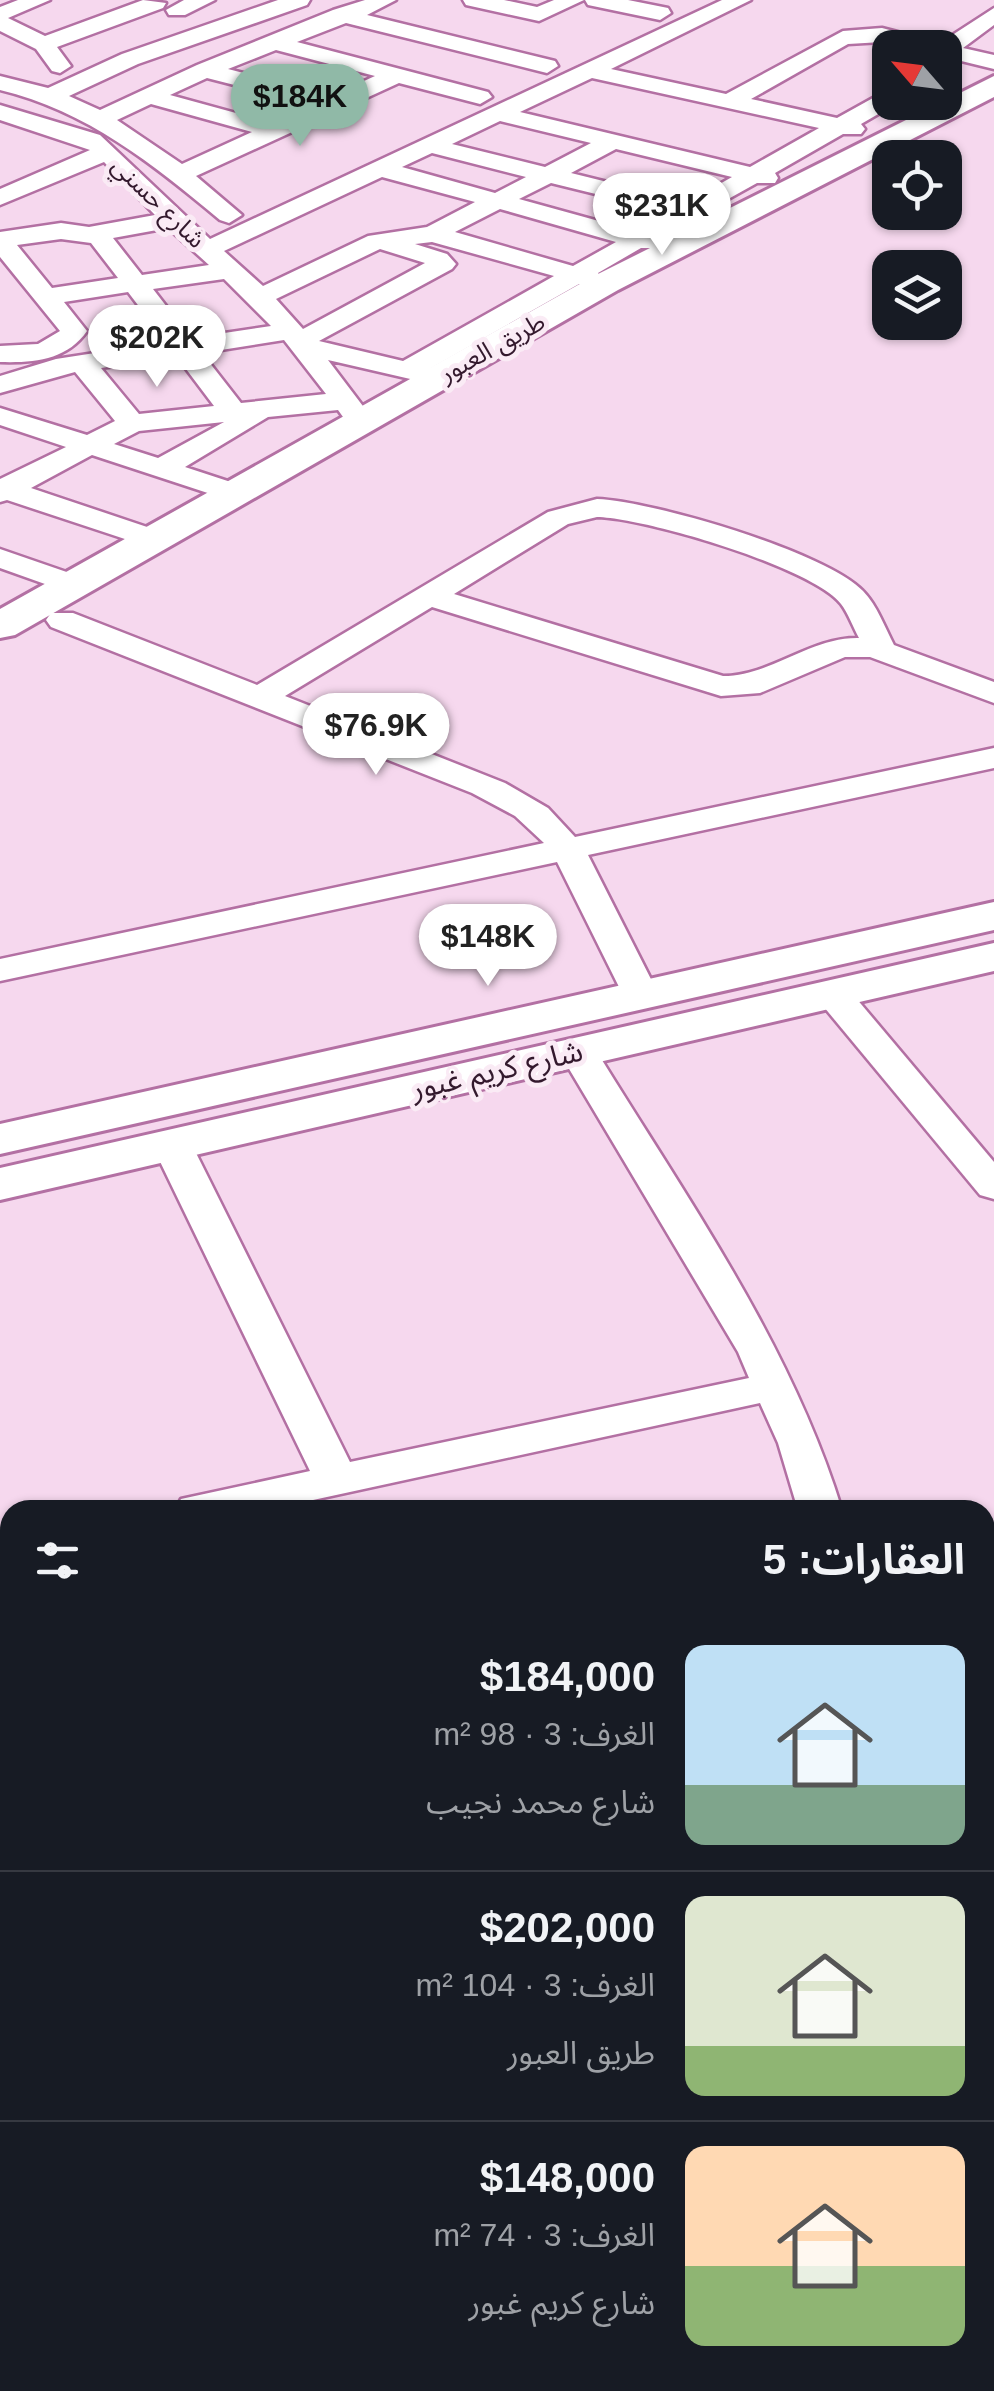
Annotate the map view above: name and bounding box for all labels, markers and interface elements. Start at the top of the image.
north arrow [872,30,962,120]
map controls [872,30,962,340]
pin: $184K [230,64,370,149]
text: $184K [253,78,347,114]
button: locate [872,140,962,230]
street label: شارع حسني [103,151,211,257]
pin: $231K [592,173,732,258]
text: $231K [615,187,709,223]
button: layers [872,250,962,340]
pin: $202K [87,305,227,390]
street label: طريق العبور [434,307,550,390]
text: $202K [110,319,204,355]
pin: $76.9K [295,693,457,778]
text: $76.9K [324,707,428,743]
pin: $148K [418,904,558,989]
text: $148K [441,918,535,954]
street label: شارع كريم غبور [407,1034,587,1112]
icon: filters [30,1533,85,1588]
text: العقارات: 5 [763,1536,965,1583]
text: $184,000 [480,1653,655,1700]
icon: home [765,1685,885,1805]
text: الغرف: 3 · 98 m² [433,1716,655,1752]
text: شارع محمد نجيب [426,1784,655,1820]
text: $202,000 [480,1904,655,1951]
icon: home [765,1936,885,2056]
text: الغرف: 3 · 104 m² [416,1967,655,2003]
text: طريق العبور [507,2035,655,2071]
text: $148,000 [480,2154,655,2201]
icon: home [765,2186,885,2306]
text: الغرف: 3 · 74 m² [433,2217,655,2253]
text: شارع كريم غبور [468,2285,655,2321]

